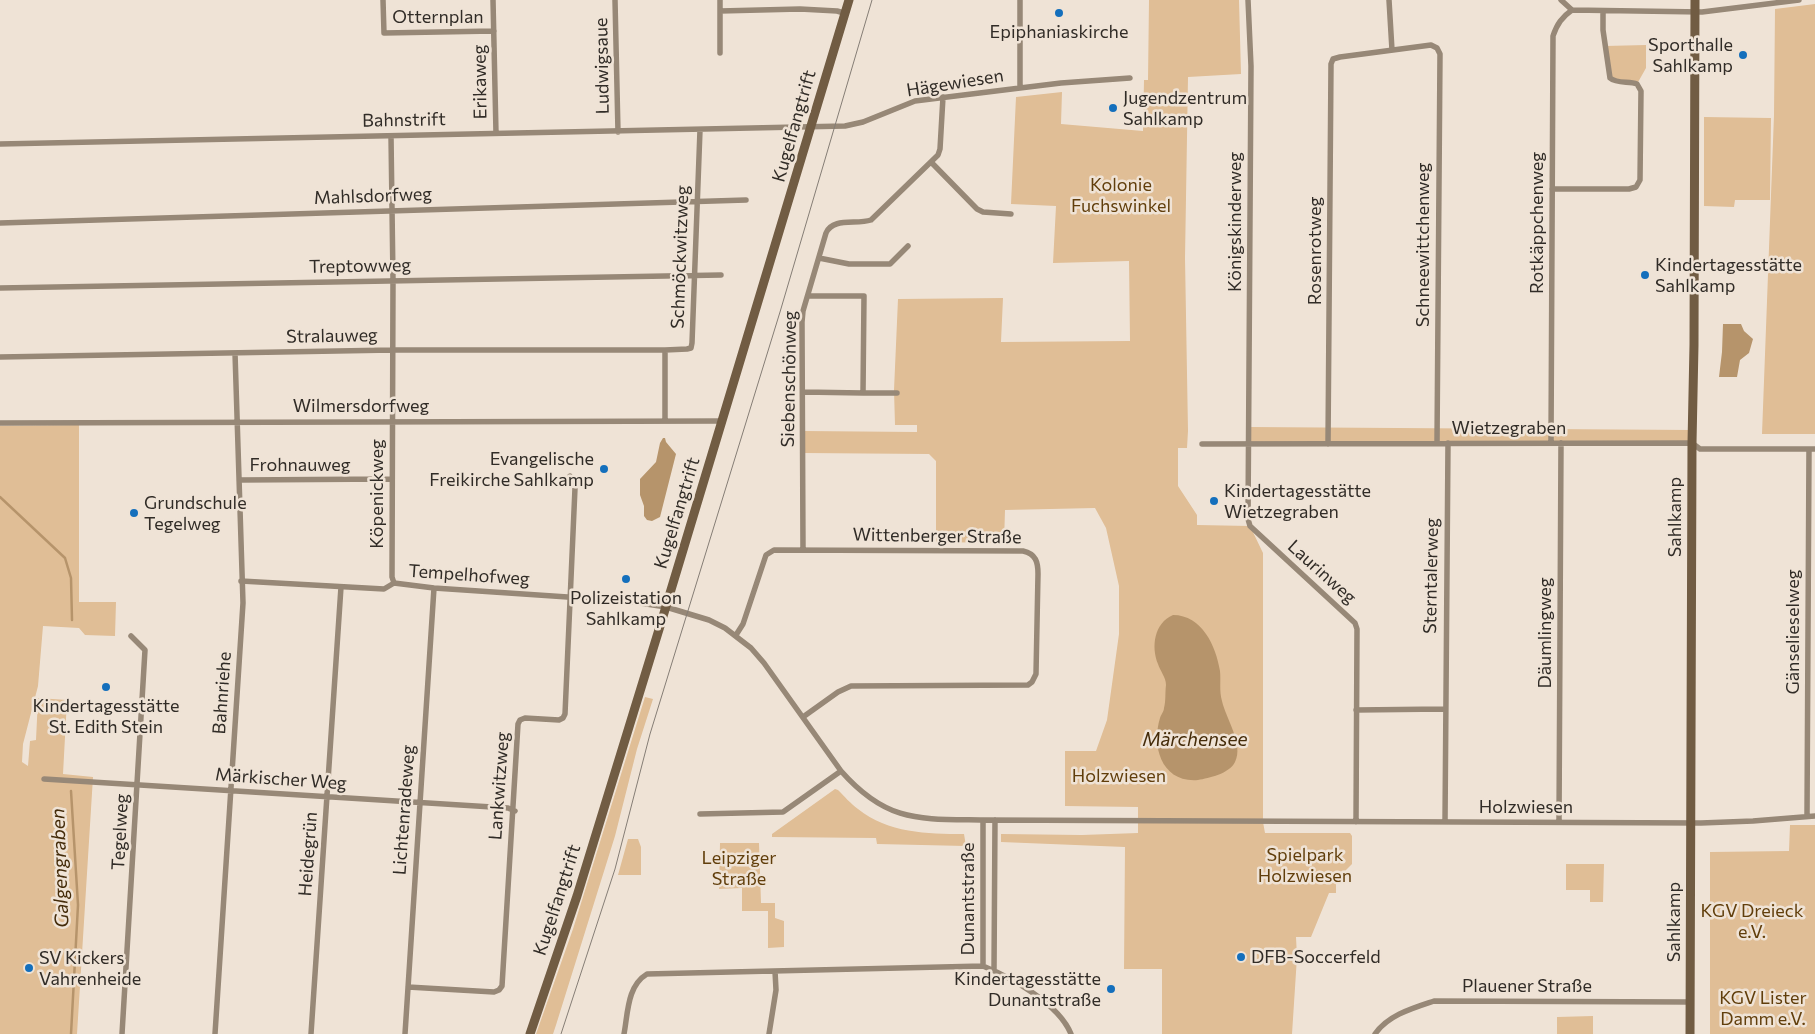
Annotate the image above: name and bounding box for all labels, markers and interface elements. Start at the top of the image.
street label: Otternplan [392,6,484,28]
marker: Epiphaniaskirche [1053,7,1065,19]
street label: Ludwigsaue [590,17,614,115]
place label: Epiphaniaskirche [990,21,1128,43]
place label: Sporthalle Sahlkamp [1648,34,1733,76]
street label: Erikaweg [469,44,491,120]
marker: Sporthalle Sahlkamp [1737,49,1749,61]
street label: Hägewiesen [905,65,1005,101]
street label: Kugelfangtrift [768,67,820,185]
place label: Jugendzentrum Sahlkamp [1123,87,1247,130]
marker: Jugendzentrum Sahlkamp [1107,102,1119,114]
street label: Bahnstrift [362,108,446,132]
street label: Königskinderweg [1224,152,1246,292]
street label: Rotkäppchenweg [1526,152,1548,294]
street label: Schneewittchenweg [1412,163,1434,327]
park label: Kolonie Fuchswinkel [1071,174,1171,216]
street label: Mahlsdorfweg [313,183,433,209]
street label: Schmöckwitzweg [667,185,693,329]
street label: Rosenrotweg [1304,197,1326,305]
street label: Treptowweg [309,254,411,278]
place label: Kindertagesstätte Sahlkamp [1655,254,1802,296]
marker: Kindertagesstätte Sahlkamp [1639,269,1651,281]
street label: Siebenschönweg [777,310,801,448]
street label: Stralauweg [286,324,378,348]
street label: Wilmersdorfweg [293,395,429,417]
street label: Wietzegraben [1452,417,1566,439]
street label: Köpenickweg [366,439,388,549]
place label: Evangelische Freikirche Sahlkamp [429,448,594,490]
street label: Frohnauweg [249,454,351,476]
street label: Kugelfangtrift [650,455,704,571]
marker: Evangelische Freikirche Sahlkamp [598,463,610,475]
street label: Sahlkamp [1664,477,1686,557]
place label: Kindertagesstätte Wietzegraben [1224,480,1371,522]
place label: Grundschule Tegelweg [144,492,247,534]
marker: Kindertagesstätte Wietzegraben [1208,495,1220,507]
marker: Grundschule Tegelweg [128,507,140,519]
street label: Sterntalerweg [1419,518,1443,634]
street label: Wittenberger Straße [852,524,1022,548]
street label: Laurinweg [1283,536,1361,608]
street label: Tempelhofweg [408,560,530,590]
street label: Gänselieselweg [1782,570,1804,694]
marker: Polizeistation Sahlkamp [620,573,632,585]
street label: Däumlingweg [1534,578,1556,688]
place label: Polizeistation Sahlkamp [570,587,682,630]
street label: Bahnriehe [208,651,236,735]
marker: Kindertagesstätte St. Edith Stein [100,681,112,693]
place label: Kindertagesstätte St. Edith Stein [32,695,180,738]
water label: Märchensee [1143,729,1247,751]
street label: Lankwitzweg [484,731,514,841]
street label: Lichtenradeweg [389,744,419,876]
street label: Märkischer Weg [214,764,348,794]
park label: Holzwiesen [1072,765,1166,787]
street label: Tegelweg [107,793,133,871]
street label: Holzwiesen [1479,796,1573,818]
water label: Galgengraben [47,808,73,928]
street label: Heidegrün [294,811,322,897]
street label: Kugelfangtrift [529,842,585,958]
street label: Dunantstraße [957,842,979,956]
park label: Spielpark Holzwiesen [1258,844,1352,886]
park label: Leipziger Straße [702,847,776,890]
street label: Sahlkamp [1663,882,1685,962]
park label: KGV Dreieck e.V. [1701,900,1803,942]
place label: DFB-Soccerfeld [1251,946,1381,968]
place label: SV Kickers Vahrenheide [39,947,141,990]
marker: DFB-Soccerfeld [1235,951,1247,963]
marker: SV Kickers Vahrenheide [23,962,35,974]
place label: Kindertagesstätte Dunantstraße [954,968,1101,1011]
street label: Plauener Straße [1462,975,1592,997]
marker: Kindertagesstätte Dunantstraße [1105,983,1117,995]
park label: KGV Lister Damm e.V. [1719,987,1807,1030]

